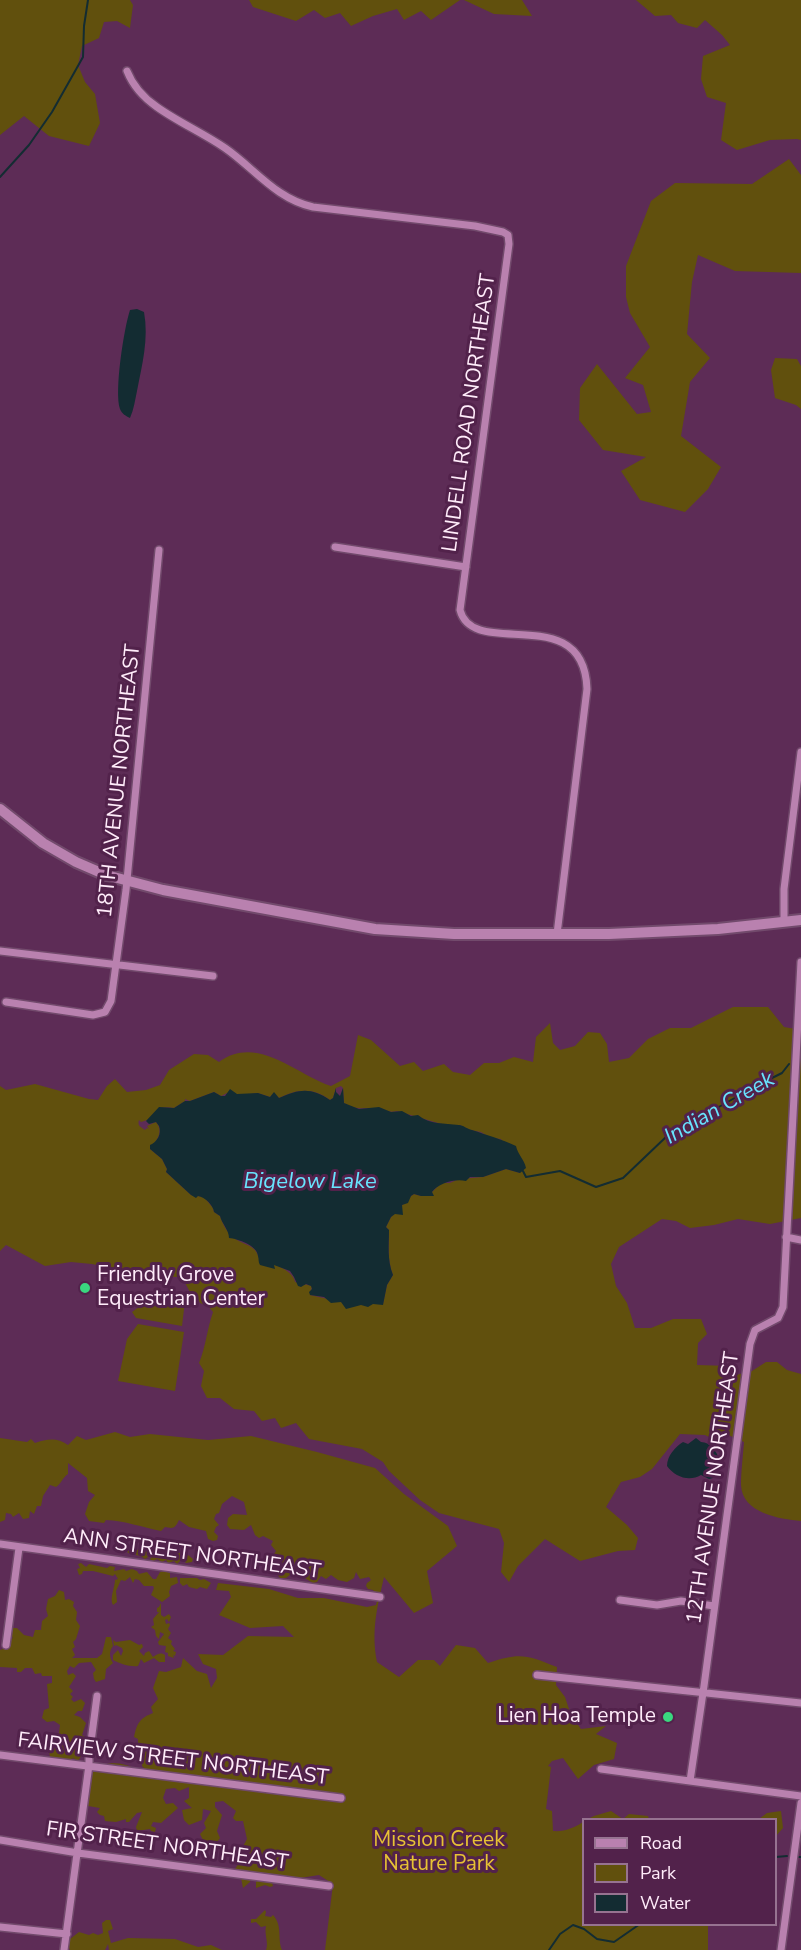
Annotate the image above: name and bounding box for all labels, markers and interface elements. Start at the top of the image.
street label: LINDELL ROAD NORTHEAST [438,272,502,554]
street label: 18TH AVENUE NORTHEAST [93,643,147,919]
water label: Indian Creek [660,1067,780,1151]
water label: Bigelow Lake [243,1170,377,1196]
place label: Friendly Grove Equestrian Center [97,1263,265,1313]
marker: Friendly Grove Equestrian Center [78,1281,92,1295]
street label: 12TH AVENUE NORTHEAST [682,1350,746,1626]
street label: ANN STREET NORTHEAST [62,1524,322,1586]
place label: Lien Hoa Temple [497,1704,656,1730]
marker: Lien Hoa Temple [661,1710,675,1724]
street label: FAIRVIEW STREET NORTHEAST [16,1728,330,1792]
street label: FIR STREET NORTHEAST [44,1818,290,1876]
legend [582,1818,777,1926]
park label: Mission Creek Nature Park [373,1828,505,1878]
text: Road [640,1831,682,1855]
text: Park [640,1861,676,1885]
text: Water [640,1891,691,1915]

